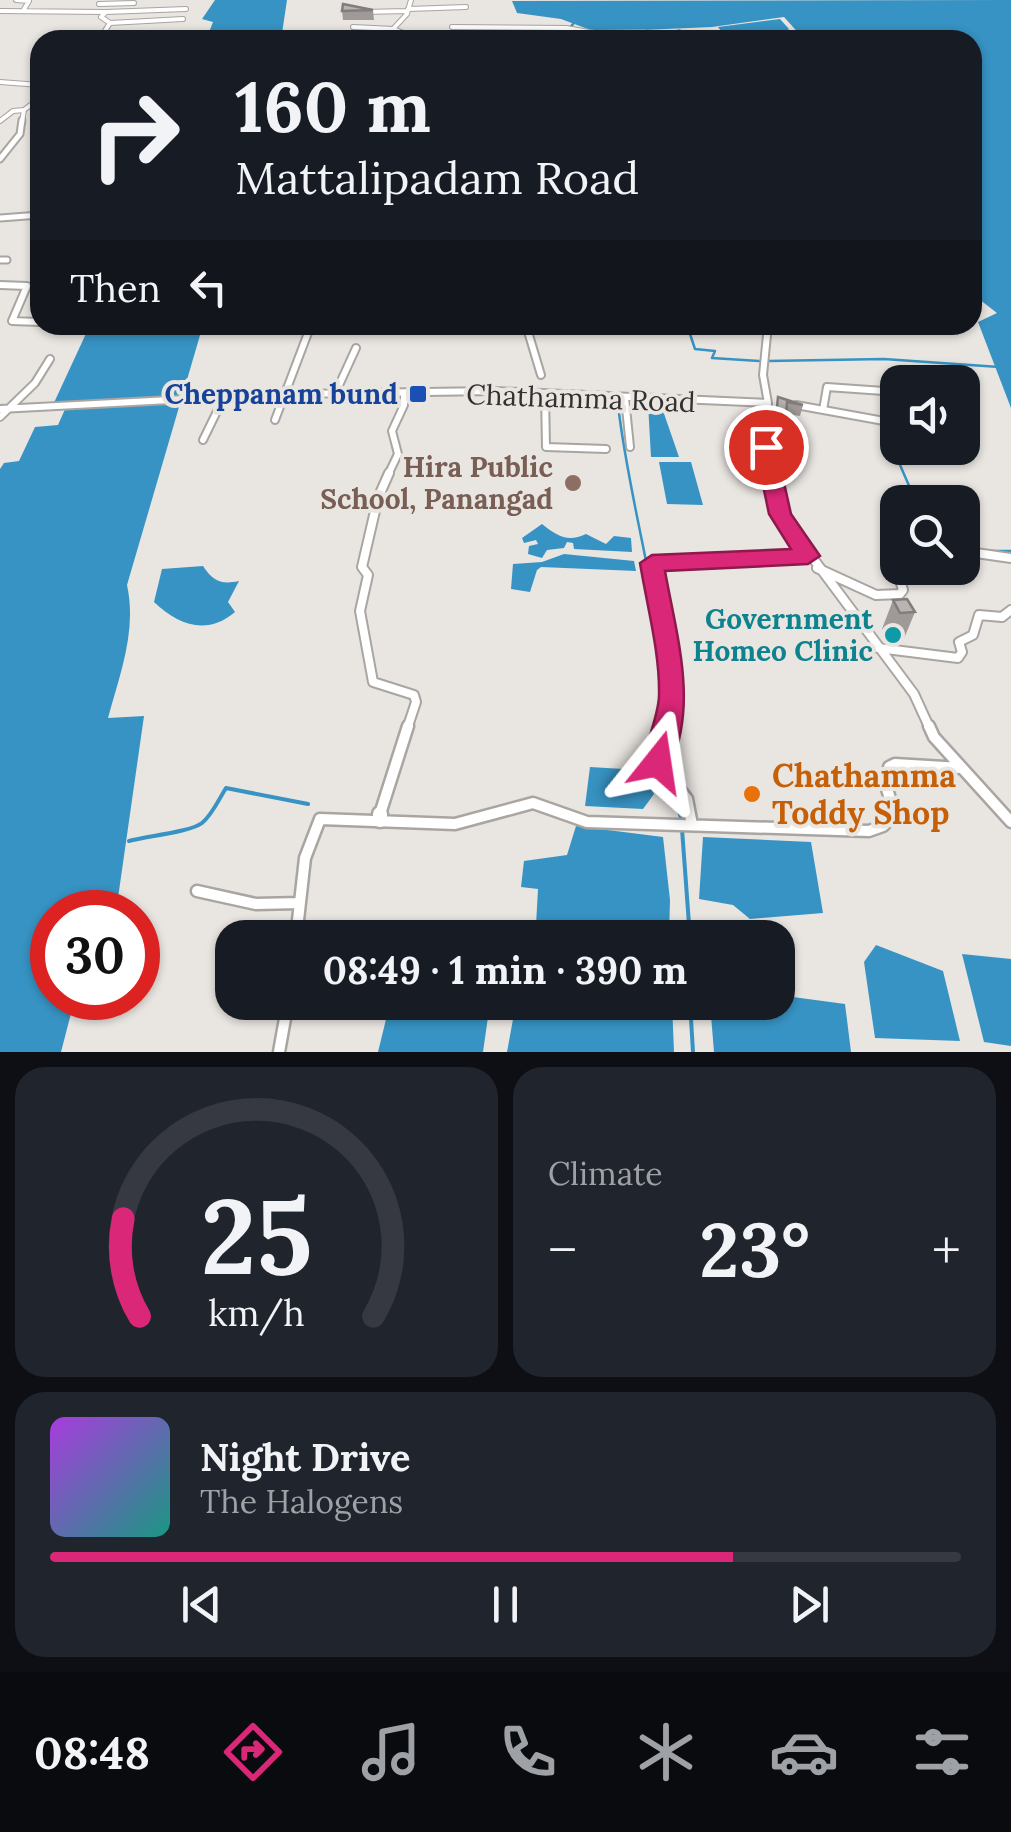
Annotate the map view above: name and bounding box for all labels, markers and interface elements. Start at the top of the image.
text: 160 m [235,62,431,151]
icon: right [70,70,200,200]
text: Mattalipadam Road [235,149,639,206]
icon: left [181,260,236,315]
text: Then [70,264,161,312]
map controls [880,365,980,585]
button: sound [880,365,980,465]
place label: Cheppanam bund [164,376,398,412]
street label: Chathamma Road [466,376,696,420]
marker: Cheppanam bund [407,383,429,405]
pin [724,405,809,490]
icon: arrive [739,420,794,475]
place label: Hira Public School, Panangad [320,449,553,517]
marker: Hira Public School, Panangad [562,472,584,494]
button: search [880,485,980,585]
place label: Government Homeo Clinic [693,601,873,669]
marker: Government Homeo Clinic [882,624,904,646]
position arrow [606,710,710,814]
place label: Chathamma Toddy Shop [772,755,956,833]
marker: Chathamma Toddy Shop [741,783,763,805]
speed limit sign: 30 [30,890,160,1020]
text: 08:49 · 1 min · 390 m [323,946,687,994]
text: Climate [548,1153,663,1194]
text: 25 [201,1169,312,1302]
text: 23° [699,1202,810,1298]
text: − [548,1215,577,1285]
text: + [932,1215,961,1285]
text: km/h [208,1290,305,1336]
text: Night Drive [200,1433,411,1481]
text: The Halogens [200,1481,403,1522]
icon: previous [174,1577,229,1632]
icon: pause [478,1577,533,1632]
icon: next [782,1577,837,1632]
icon: directions [218,1717,288,1787]
icon: music [356,1717,426,1787]
icon: phone [493,1717,563,1787]
icon: climate [631,1717,701,1787]
icon: car [769,1717,839,1787]
icon: filters [907,1717,977,1787]
text: 08:48 [34,1724,150,1781]

